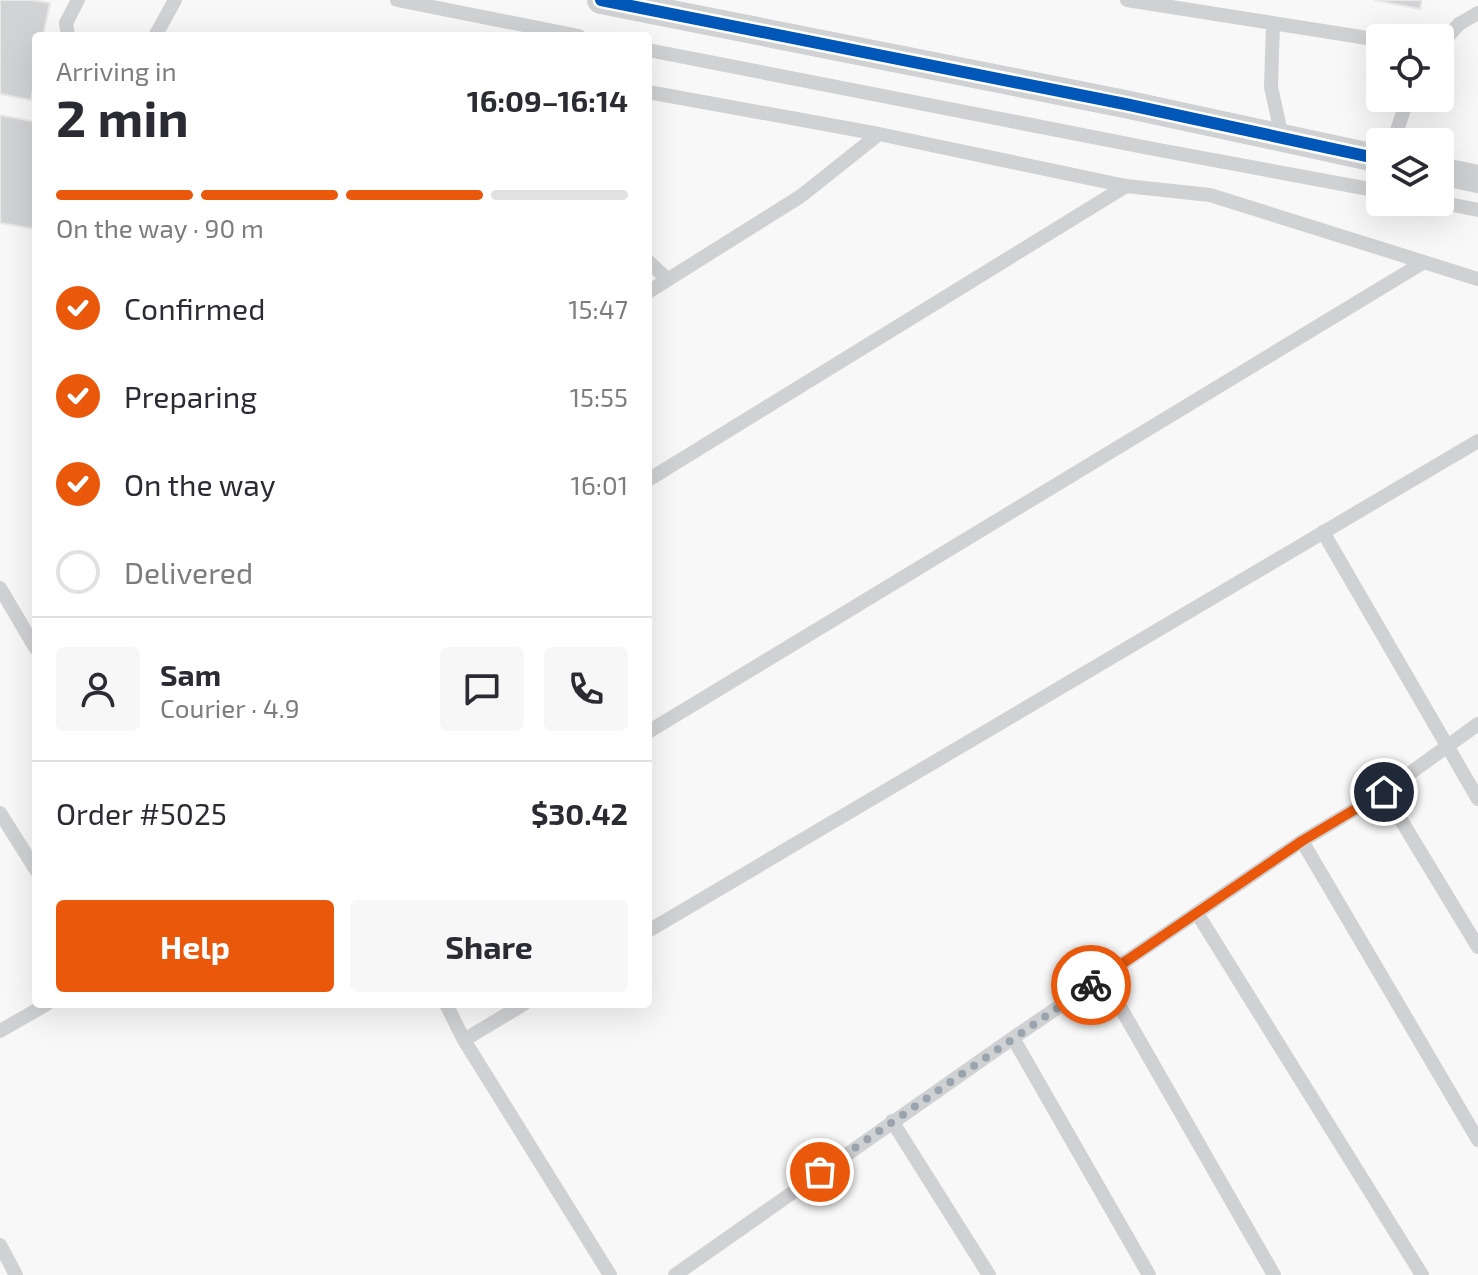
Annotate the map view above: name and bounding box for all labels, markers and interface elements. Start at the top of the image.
map controls [1366,24,1454,216]
button: locate [1366,24,1454,112]
text: Arriving in [56,55,177,86]
text: 16:09–16:14 [467,82,628,118]
text: 2 min [56,85,189,147]
button: layers [1366,128,1454,216]
text: On the way · 90 m [56,212,264,243]
icon: check [56,286,100,330]
text: Confirmed [124,290,265,326]
text: 15:47 [568,293,628,324]
icon: check [56,374,100,418]
text: Preparing [124,378,257,414]
text: 15:55 [570,381,628,412]
icon: check [56,462,100,506]
text: On the way [124,466,276,502]
text: 16:01 [571,469,628,500]
text: Delivered [124,554,253,590]
button: person [56,647,140,731]
button: chat [440,647,524,731]
button: phone [544,647,628,731]
text: Sam [160,656,221,692]
text: Courier · 4.9 [160,692,300,723]
pin [1350,758,1418,826]
icon: home [1362,770,1406,814]
text: Order #5025 [56,795,227,831]
text: $30.42 [531,795,628,831]
button: Help [56,900,334,992]
button: Share [350,900,628,992]
courier [1051,945,1131,1025]
icon: bike [1069,963,1113,1007]
pin [786,1138,854,1206]
icon: bag [798,1150,842,1194]

